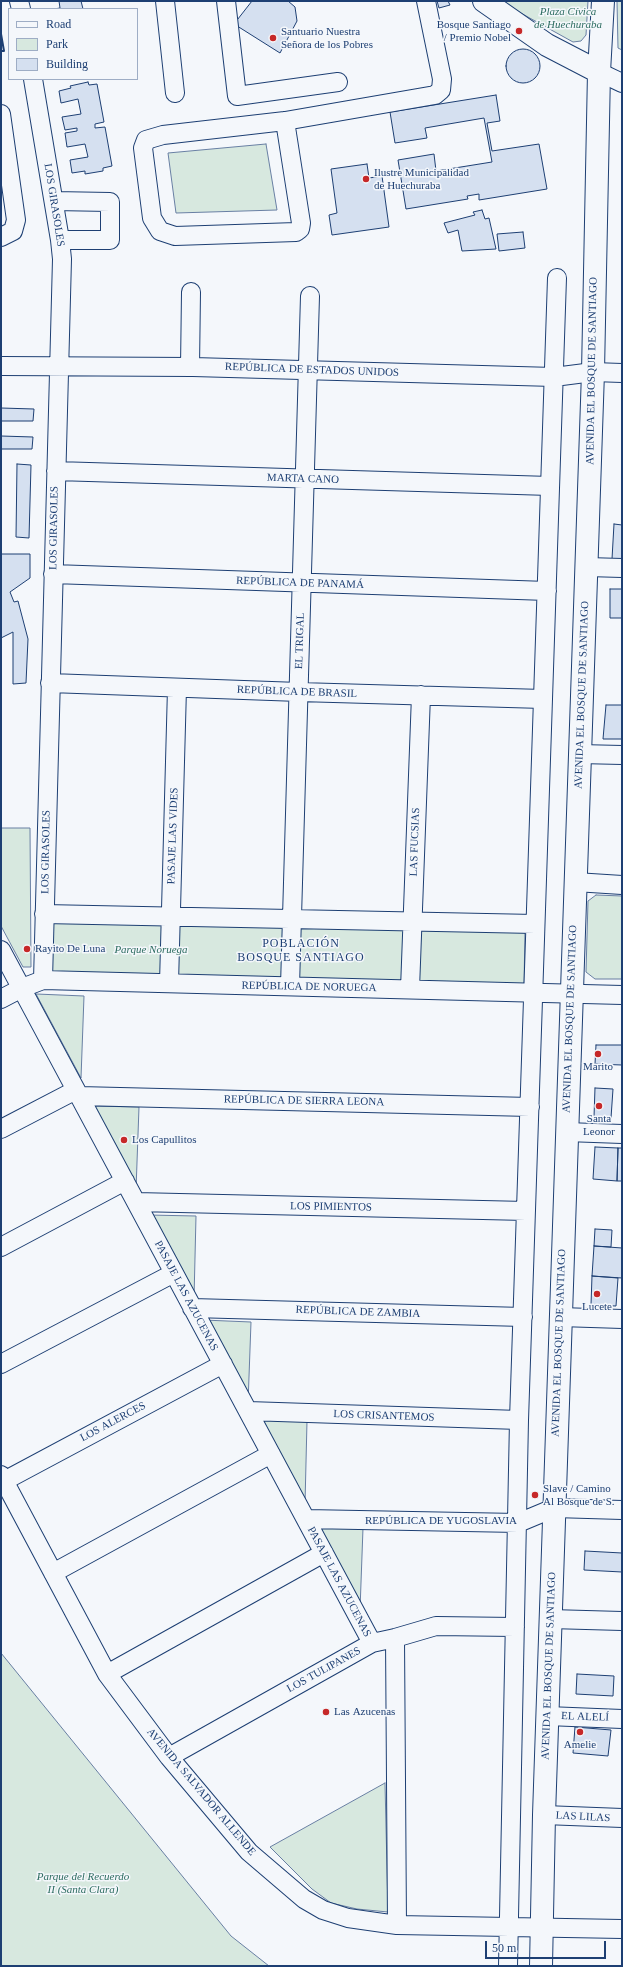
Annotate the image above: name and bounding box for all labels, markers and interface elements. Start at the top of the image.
park label: Plaza Cívica de Huechuraba [534,5,602,31]
legend [8,8,138,80]
text: Road [46,17,71,31]
place label: Bosque Santiago / Premio Nobel [437,18,511,44]
place label: Santuario Nuestra Señora de los Pobres [281,25,373,51]
marker: Bosque Santiago / Premio Nobel [514,26,524,36]
marker: Santuario Nuestra Señora de los Pobres [268,33,278,43]
text: Park [46,37,68,51]
text: Building [46,57,88,71]
street label: LOS GIRASOLES [41,162,67,248]
place label: Ilustre Municipalidad de Huechuraba [374,166,469,192]
marker: Ilustre Municipalidad de Huechuraba [361,174,371,184]
street label: AVENIDA EL BOSQUE DE SANTIAGO [584,277,600,465]
street label: REPÚBLICA DE ESTADOS UNIDOS [225,360,399,380]
street label: MARTA CANO [267,471,339,487]
street label: LOS GIRASOLES [47,486,61,570]
street label: REPÚBLICA DE PANAMÁ [236,574,364,592]
street label: AVENIDA EL BOSQUE DE SANTIAGO [572,601,592,789]
street label: EL TRIGAL [292,613,308,669]
street label: REPÚBLICA DE BRASIL [237,683,357,701]
street label: PASAJE LAS VIDES [165,787,181,885]
street label: LAS FUCSIAS [407,807,423,877]
street label: LOS GIRASOLES [39,810,53,894]
street label: AVENIDA EL BOSQUE DE SANTIAGO [560,925,580,1113]
district label: POBLACIÓN BOSQUE SANTIAGO [237,937,365,965]
place label: Rayito De Luna [35,942,105,956]
park label: Parque Noruega [114,943,188,957]
marker: Rayito De Luna [22,944,32,954]
street label: REPÚBLICA DE NORUEGA [241,979,377,995]
marker: Marito [593,1049,603,1059]
place label: Marito [583,1060,613,1074]
street label: REPÚBLICA DE SIERRA LEONA [224,1093,384,1109]
marker: Santa Leonor [594,1101,604,1111]
place label: Santa Leonor [583,1112,615,1138]
place label: Los Capullitos [132,1133,196,1147]
marker: Los Capullitos [119,1135,129,1145]
street label: LOS PIMIENTOS [290,1200,372,1214]
street label: PASAJE LAS AZUCENAS [151,1239,221,1353]
street label: AVENIDA EL BOSQUE DE SANTIAGO [549,1249,569,1437]
marker: Lucete [592,1289,602,1299]
place label: Lucete [582,1300,612,1314]
street label: REPÚBLICA DE ZAMBIA [295,1303,421,1321]
street label: LOS ALERCES [78,1399,148,1445]
street label: LOS CRISANTEMOS [333,1408,435,1424]
place label: Slave / Camino Al Bosque de S. [543,1482,614,1508]
marker: Slave / Camino Al Bosque de S. [530,1490,540,1500]
street label: REPÚBLICA DE YUGOSLAVIA [365,1514,517,1528]
street label: PASAJE LAS AZUCENAS [304,1525,374,1639]
street label: AVENIDA EL BOSQUE DE SANTIAGO [539,1572,559,1760]
street label: LOS TULIPANES [285,1644,363,1696]
place label: Las Azucenas [334,1705,395,1719]
marker: Las Azucenas [321,1707,331,1717]
street label: EL ALELÍ [561,1710,609,1724]
street label: AVENIDA SALVADOR ALLENDE [144,1726,258,1858]
marker: Amelie [575,1727,585,1737]
place label: Amelie [564,1738,596,1752]
street label: LAS LILAS [555,1809,611,1825]
park label: Parque del Recuerdo II (Santa Clara) [37,1870,129,1896]
scale bar [487,1933,608,1959]
text: 50 m [492,1941,516,1955]

